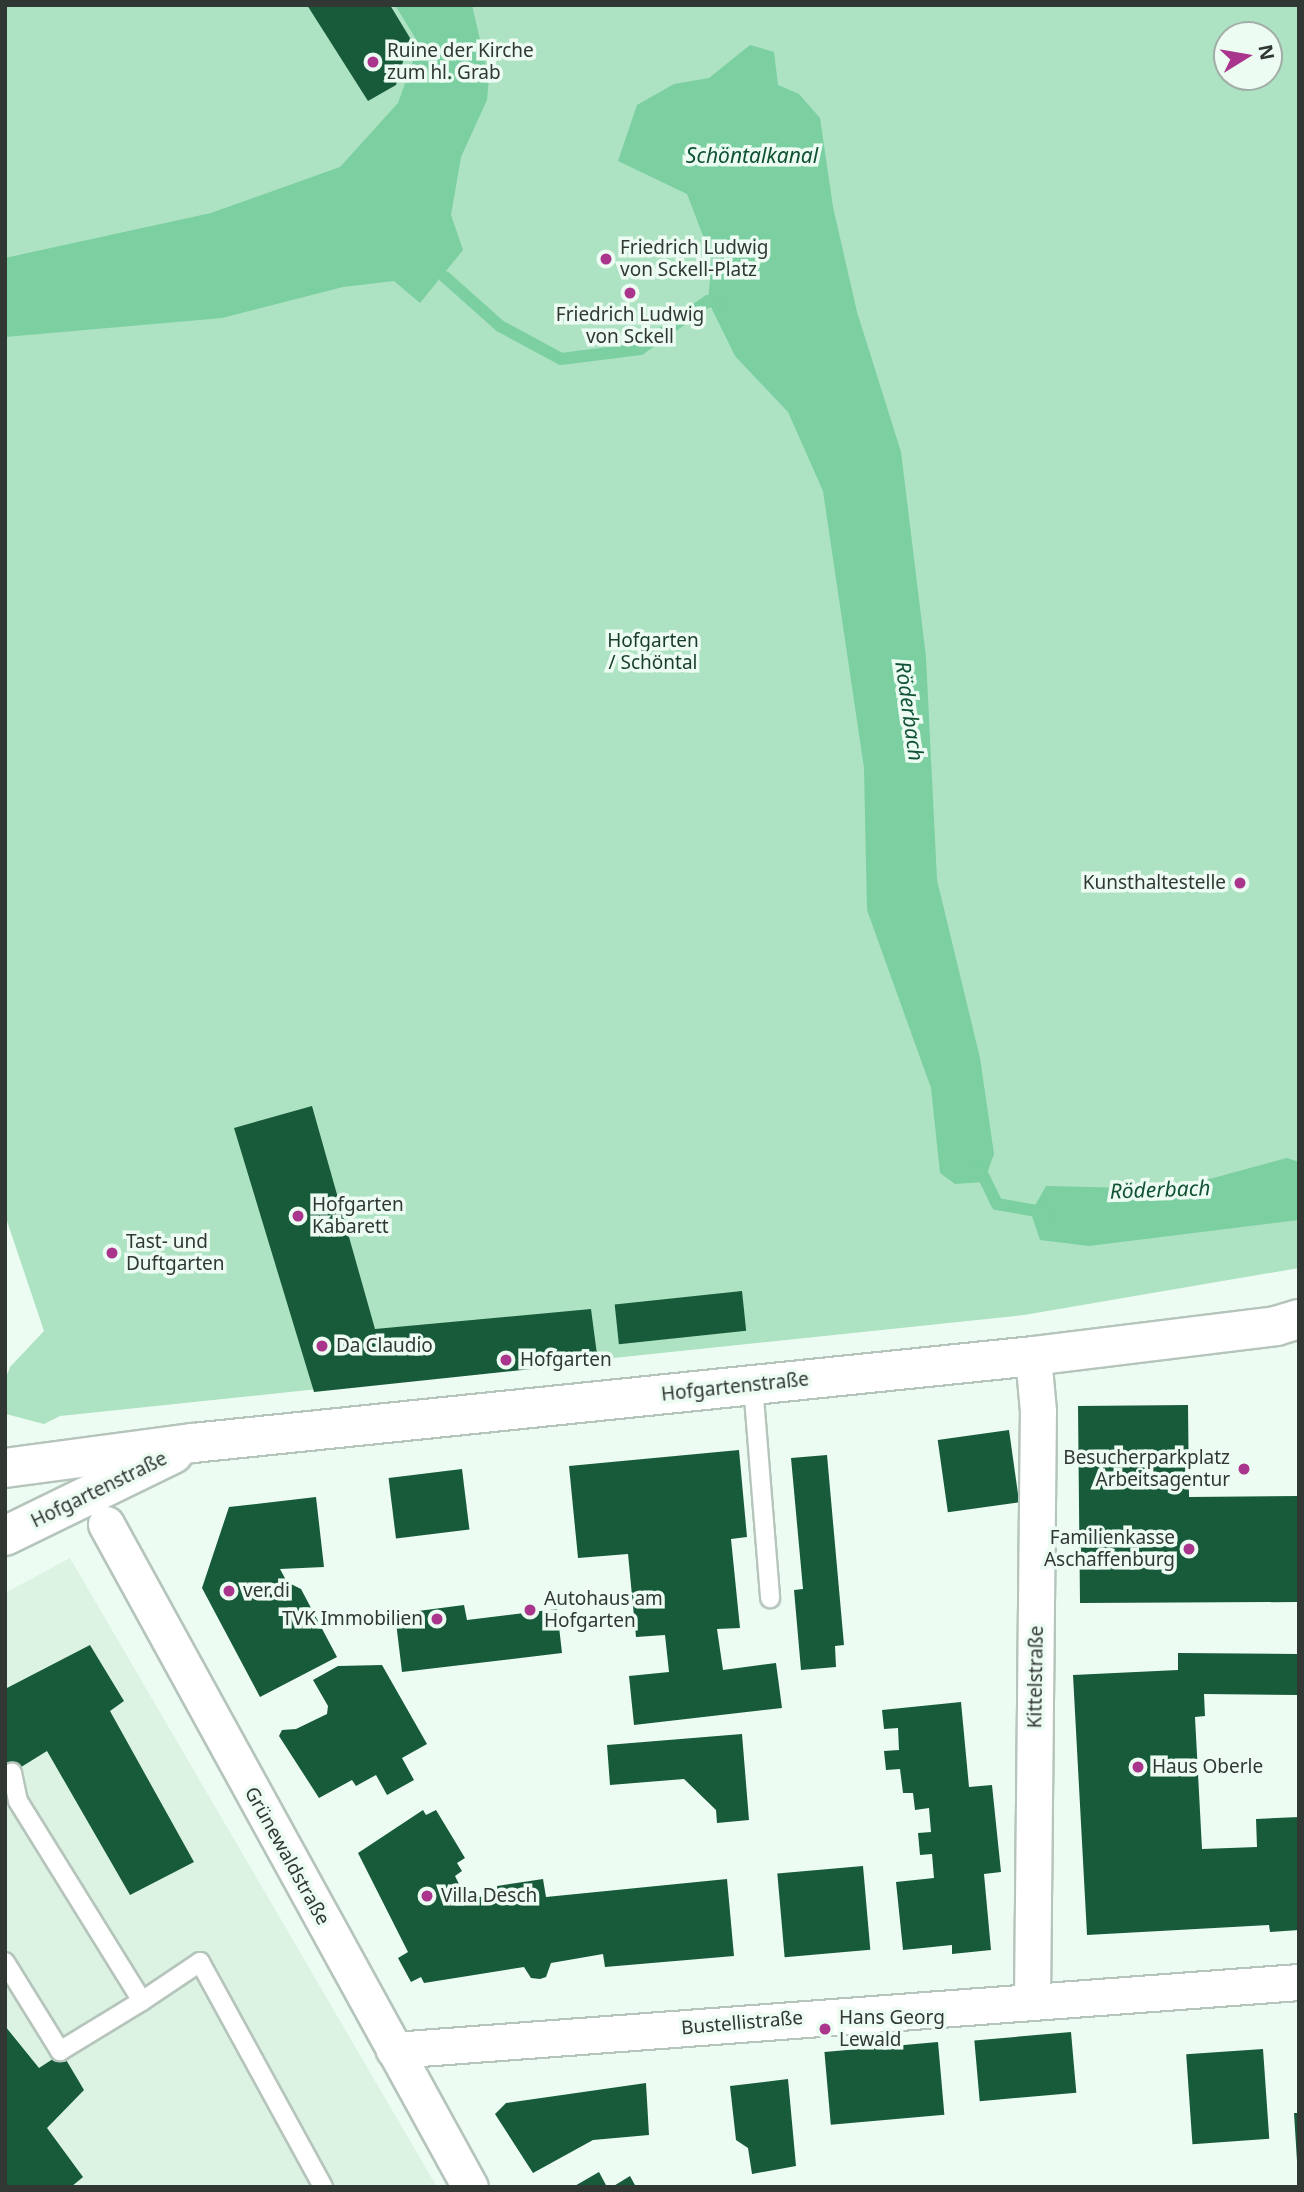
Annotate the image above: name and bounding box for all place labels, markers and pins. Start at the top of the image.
place label: Ruine der Kirche zum hl. Grab [387,40,534,84]
marker: Ruine der Kirche zum hl. Grab [365,54,381,70]
place label: Friedrich Ludwig von Sckell-Platz [620,237,768,281]
marker: Friedrich Ludwig von Sckell-Platz [598,251,614,267]
marker: Friedrich Ludwig von Sckell [622,285,638,301]
place label: Friedrich Ludwig von Sckell [556,304,704,348]
place label: Kunsthaltestelle [1083,872,1226,894]
marker: Kunsthaltestelle [1232,875,1248,891]
place label: Hofgarten Kabarett [312,1194,404,1238]
marker: Hofgarten Kabarett [290,1208,306,1224]
place label: Tast- und Duftgarten [126,1231,225,1275]
marker: Tast- und Duftgarten [104,1245,120,1261]
place label: Da Claudio [336,1335,433,1357]
marker: Da Claudio [314,1338,330,1354]
place label: Hofgarten [520,1349,612,1371]
marker: Hofgarten [498,1352,514,1368]
place label: Besucherparkplatz Arbeitsagentur [1063,1447,1230,1491]
marker: Besucherparkplatz Arbeitsagentur [1236,1461,1252,1477]
place label: Familienkasse Aschaffenburg [1044,1527,1175,1571]
marker: Familienkasse Aschaffenburg [1181,1541,1197,1557]
place label: ver.di [243,1580,290,1602]
marker: ver.di [221,1583,237,1599]
place label: Autohaus am Hofgarten [544,1588,663,1632]
marker: Autohaus am Hofgarten [522,1602,538,1618]
place label: TVK Immobilien [282,1608,423,1630]
marker: TVK Immobilien [429,1611,445,1627]
place label: Haus Oberle [1152,1756,1263,1778]
marker: Haus Oberle [1130,1759,1146,1775]
place label: Villa Desch [441,1885,537,1907]
marker: Villa Desch [419,1888,435,1904]
place label: Hans Georg Lewald [839,2007,945,2051]
marker: Hans Georg Lewald [817,2021,833,2037]

